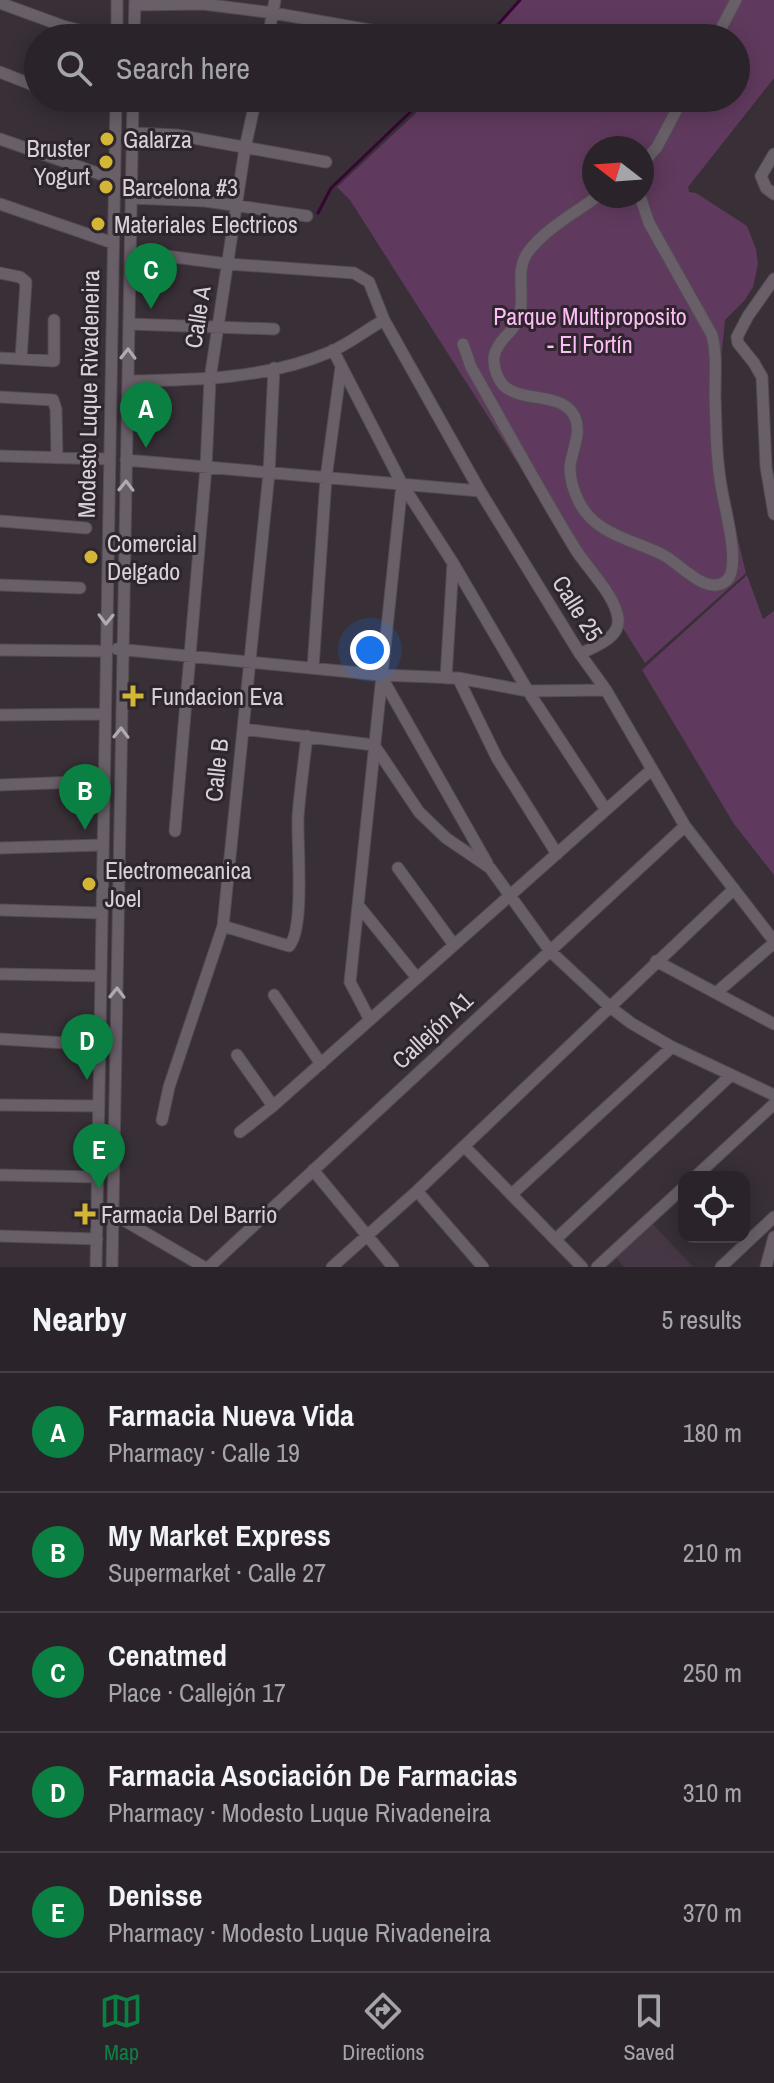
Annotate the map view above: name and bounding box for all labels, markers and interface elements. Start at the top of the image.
search box [24,24,750,112]
icon: search [52,46,96,90]
text: Search here [116,48,250,88]
place label: Galarza [123,123,192,155]
marker: Galarza [98,130,116,148]
place label: Bruster Yogurt [27,132,91,192]
north arrow [582,136,654,208]
marker: Bruster Yogurt [97,153,115,171]
place label: Barcelona #3 [122,171,238,203]
marker: Barcelona #3 [97,178,115,196]
place label: Materiales Electricos [114,208,298,240]
marker: Materiales Electricos [89,215,107,233]
pin: C [125,243,177,309]
street label: Modesto Luque Rivadeneira [70,270,106,518]
street label: Calle A [176,283,218,350]
park label: Parque Multiproposito - El Fortín [493,300,687,360]
one-way arrow [120,347,137,360]
pin: A [120,382,172,448]
one-way arrow [117,479,135,492]
place label: Comercial Delgado [107,527,197,587]
marker: Comercial Delgado [82,548,100,566]
street label: Calle 25 [545,569,611,647]
one-way arrow [98,613,115,626]
your location [350,630,390,670]
place label: Fundacion Eva [151,680,283,712]
marker: Fundacion Eva [122,685,144,707]
one-way arrow [112,726,130,739]
street label: Calle B [197,737,235,803]
pin: B [59,764,111,830]
place label: Electromecanica Joel [105,854,252,914]
marker: Electromecanica Joel [80,875,98,893]
street label: Callejón A1 [385,984,479,1076]
one-way arrow [109,986,126,999]
pin: D [61,1014,113,1080]
pin: E [73,1123,125,1189]
map controls [678,1171,750,1243]
button: locate [678,1171,750,1243]
place label: Farmacia Del Barrio [101,1198,277,1230]
marker: Farmacia Del Barrio [76,1205,94,1223]
text: Nearby [32,1296,127,1342]
text: 5 results [661,1302,742,1337]
text: Farmacia Nueva Vida [108,1395,354,1435]
text: A [50,1415,66,1450]
text: 180 m [683,1415,742,1450]
text: Pharmacy · Calle 19 [108,1435,300,1470]
text: My Market Express [108,1515,331,1555]
text: B [50,1535,66,1570]
text: 210 m [683,1535,742,1570]
text: Supermarket · Calle 27 [108,1555,326,1590]
text: Cenatmed [108,1635,227,1675]
text: C [50,1655,66,1690]
text: 250 m [683,1655,742,1690]
text: Place · Callejón 17 [108,1675,286,1710]
text: Farmacia Asociación De Farmacias [108,1755,518,1795]
text: D [50,1775,66,1810]
text: 310 m [683,1775,742,1810]
text: Pharmacy · Modesto Luque Rivadeneira [108,1795,491,1830]
text: Denisse [108,1875,202,1915]
text: E [51,1895,65,1930]
text: 370 m [683,1895,742,1930]
text: Pharmacy · Modesto Luque Rivadeneira [108,1915,491,1950]
tab: Map [99,1989,143,2067]
tab: Directions [342,1989,425,2067]
tab: Saved [623,1989,675,2067]

